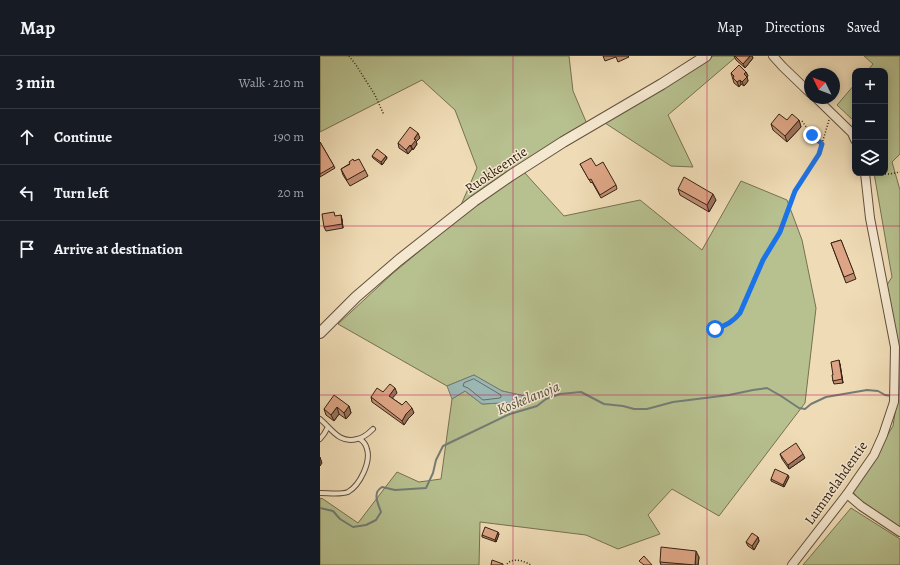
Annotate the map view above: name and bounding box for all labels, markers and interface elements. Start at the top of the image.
text: Map [20,15,55,41]
text: Map [717,18,743,37]
text: Directions [765,18,825,37]
text: Saved [847,18,880,37]
north arrow [804,68,840,104]
map controls [852,68,888,176]
button: + [852,68,888,104]
text: 3 min [16,71,55,94]
text: Walk · 210 m [239,74,304,91]
button: − [852,104,888,140]
icon: ahead [16,126,38,148]
route end [803,126,821,144]
text: Continue [54,127,112,147]
text: 190 m [273,128,304,145]
button: layers [852,140,888,176]
street label: Ruokkeentie [461,142,531,198]
icon: left [16,182,38,204]
text: Turn left [54,183,109,203]
text: 20 m [278,184,304,201]
icon: arrive [16,238,38,260]
text: Arrive at destination [54,239,183,259]
route start [706,320,724,338]
water label: Koskelanoja [494,376,563,420]
street label: Lummelahdentie [800,437,872,529]

